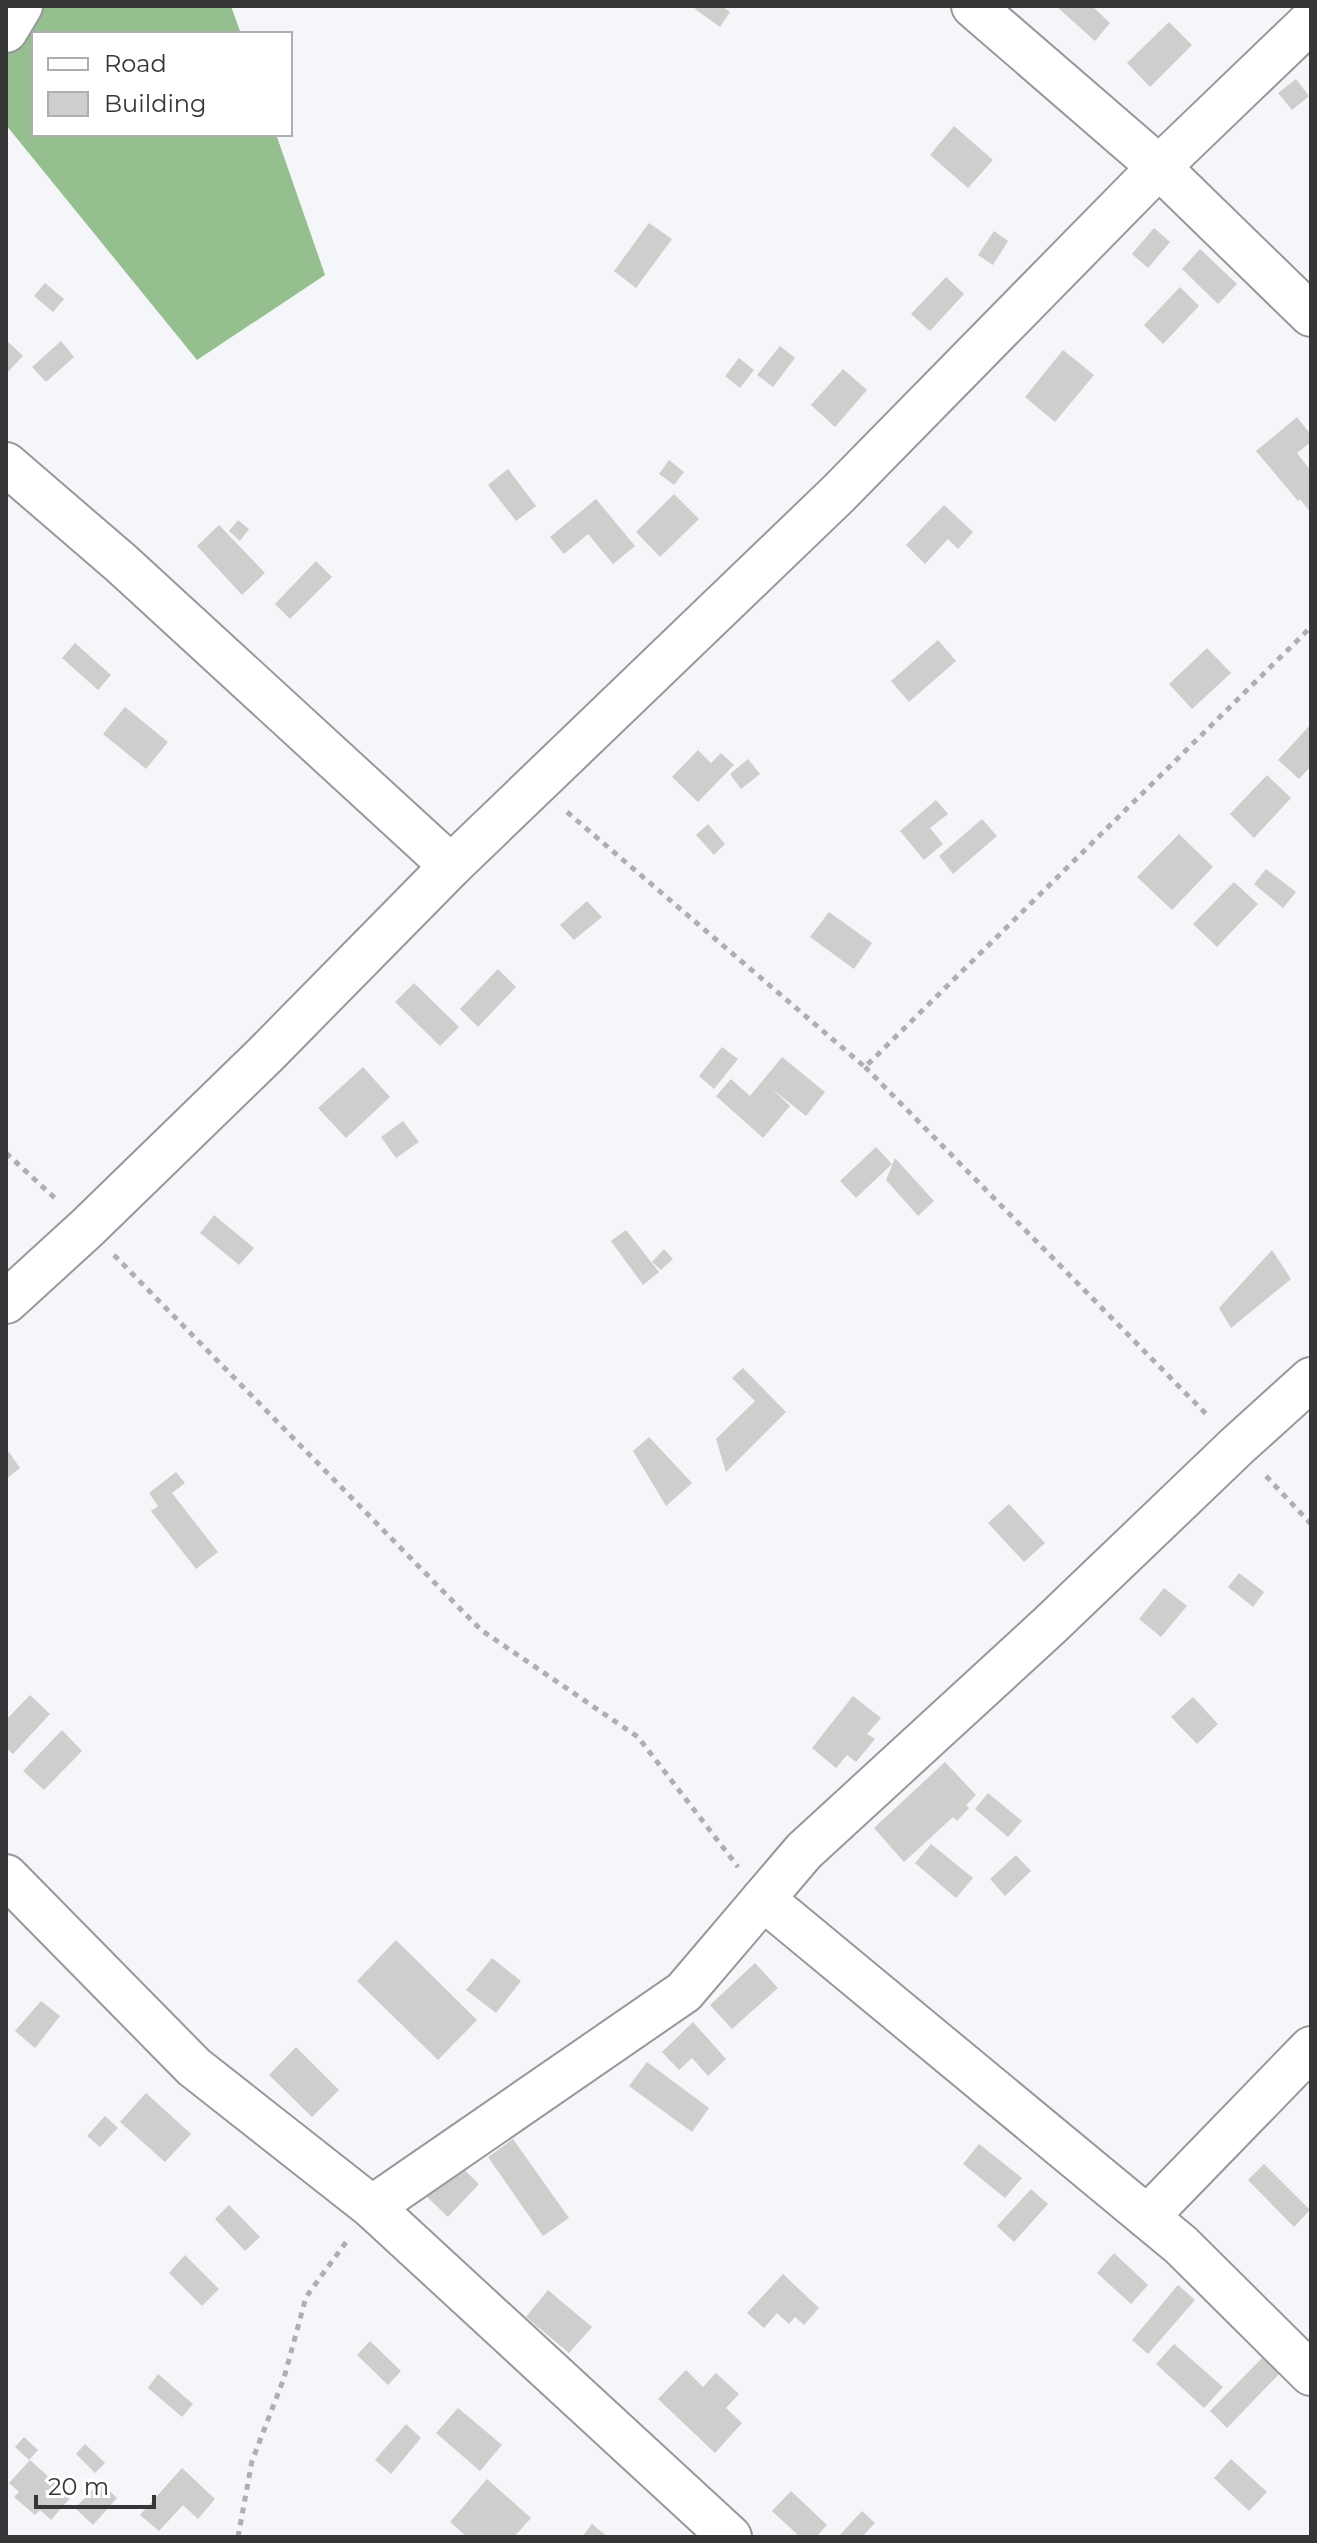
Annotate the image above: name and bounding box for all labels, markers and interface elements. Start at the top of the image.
legend [32,32,292,136]
text: Road [104,49,167,78]
text: Building [104,89,207,118]
scale bar [36,2459,154,2509]
text: 20 m [48,2472,109,2501]

